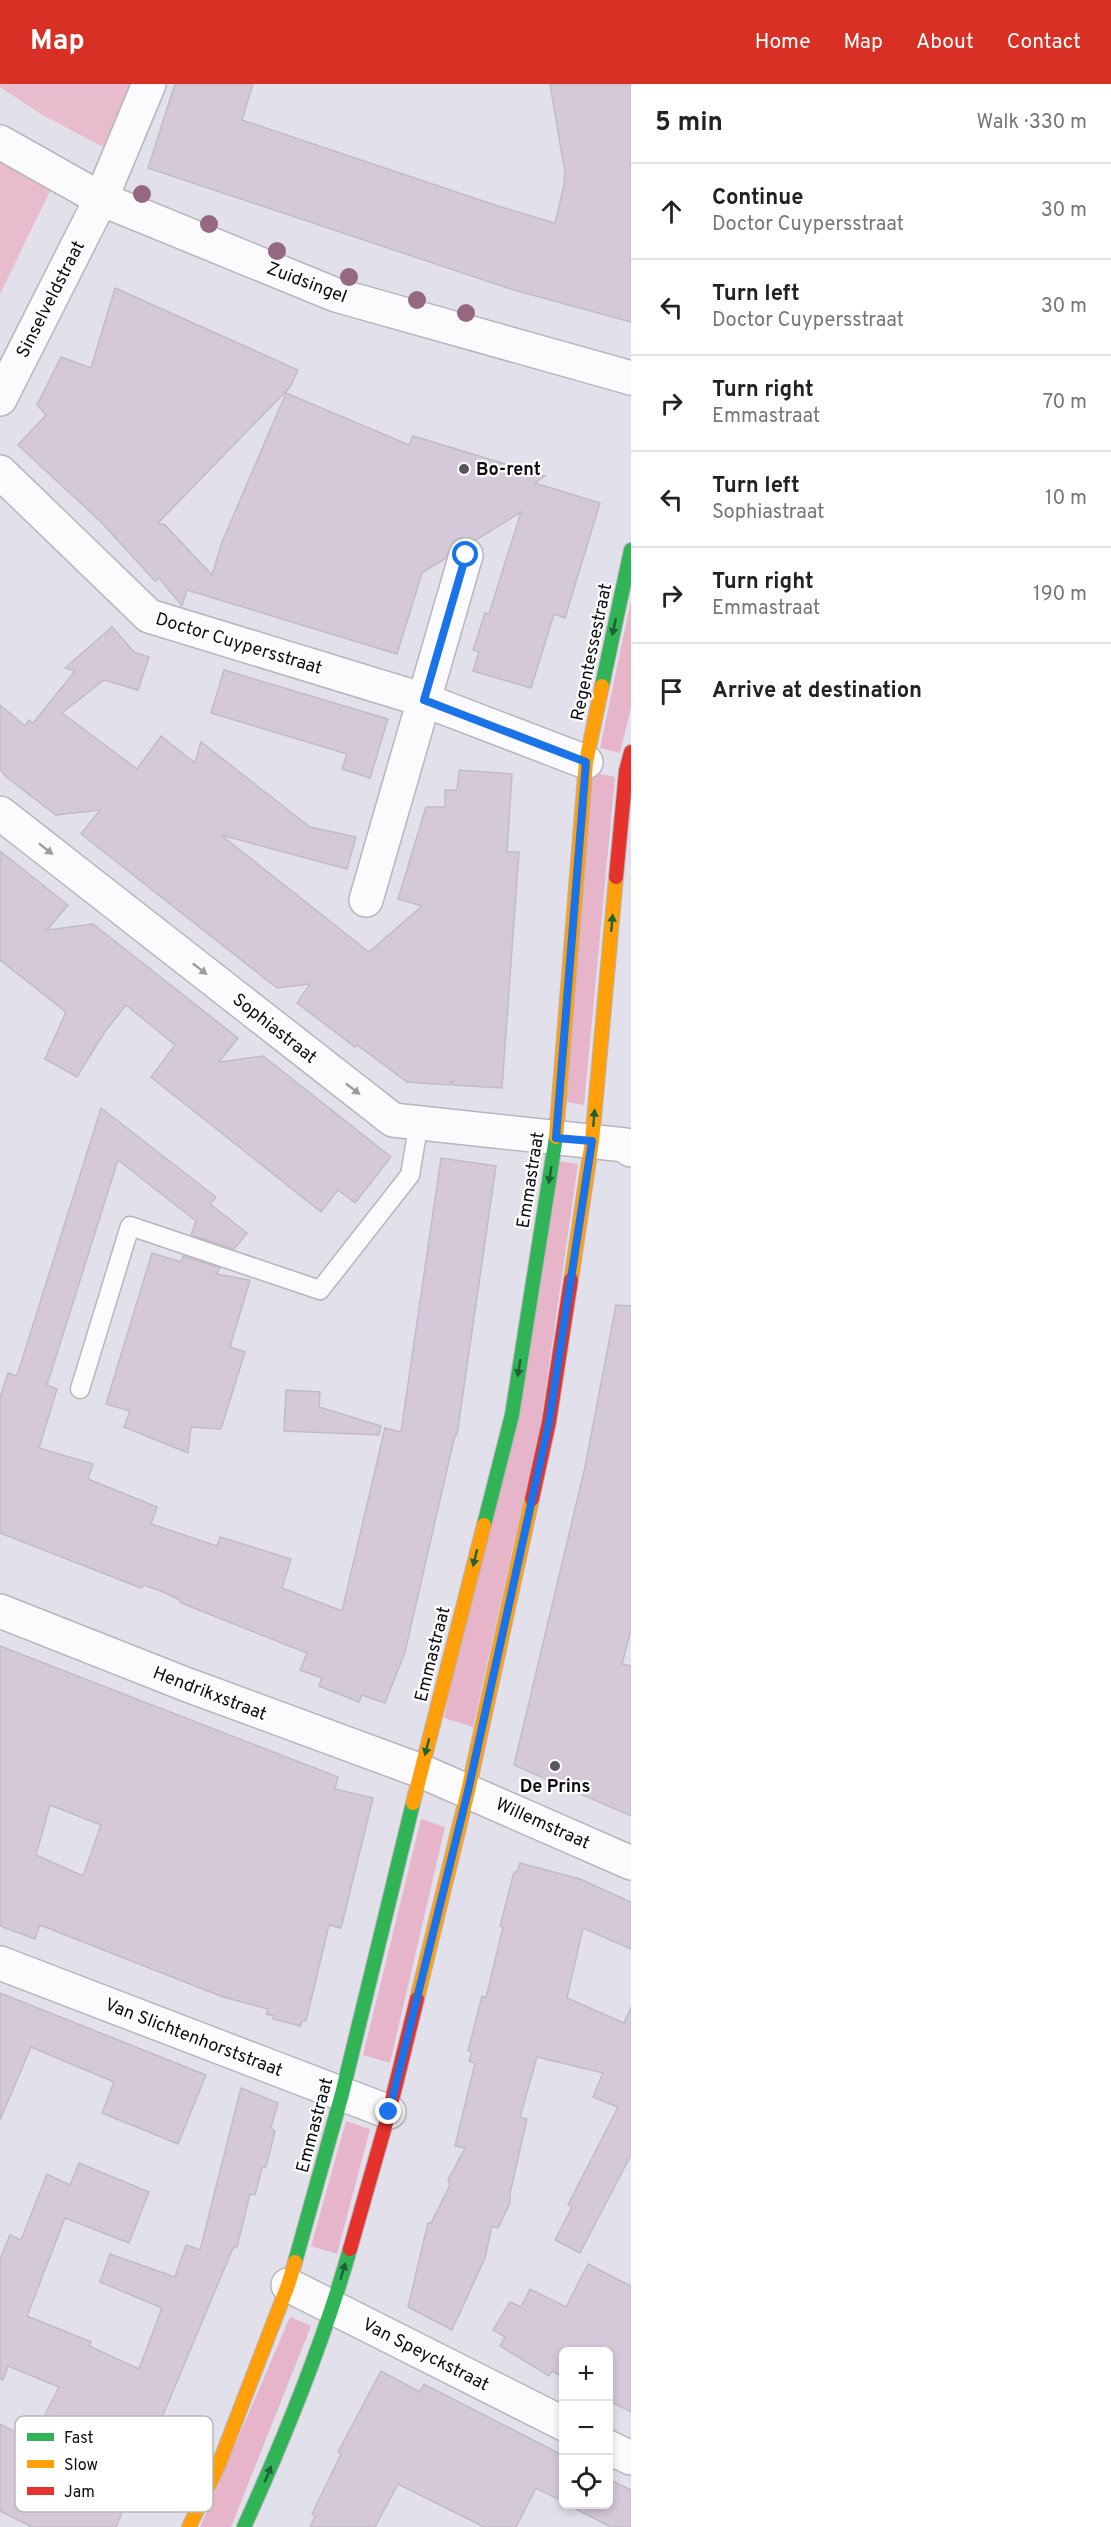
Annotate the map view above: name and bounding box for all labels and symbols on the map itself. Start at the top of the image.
street label: Sinselveldstraat [12,237,91,362]
street label: Zuidsingel [263,258,350,309]
place label: Bo-rent [476,459,541,482]
marker: Bo-rent [457,462,471,476]
route start [452,541,478,567]
street label: Regentessestraat [567,581,618,723]
street label: Doctor Cuypersstraat [153,608,325,681]
one-way arrow [609,618,619,637]
one-way arrow [38,842,54,855]
one-way arrow [607,914,617,933]
one-way arrow [192,962,207,974]
street label: Sophiastraat [227,989,321,1069]
one-way arrow [346,1082,361,1094]
one-way arrow [589,1108,599,1127]
street label: Emmastraat [512,1130,550,1230]
one-way arrow [545,1166,554,1185]
one-way arrow [515,1359,524,1378]
one-way arrow [470,1549,480,1567]
street label: Emmastraat [410,1604,456,1704]
street label: Hendrikxstraat [149,1662,270,1727]
one-way arrow [422,1738,431,1756]
marker: De Prins [548,1759,562,1773]
place label: De Prins [520,1776,590,1799]
street label: Willemstraat [492,1793,593,1855]
street label: Van Slichtenhorststraat [101,1994,286,2083]
street label: Emmastraat [292,2075,339,2175]
route end [375,2098,401,2124]
one-way arrow [339,2262,348,2280]
street label: Van Speyckstraat [358,2313,493,2397]
legend [15,2416,213,2512]
text: Fast [64,2429,94,2449]
text: Slow [64,2456,98,2476]
one-way arrow [263,2464,273,2482]
text: Jam [64,2483,95,2503]

